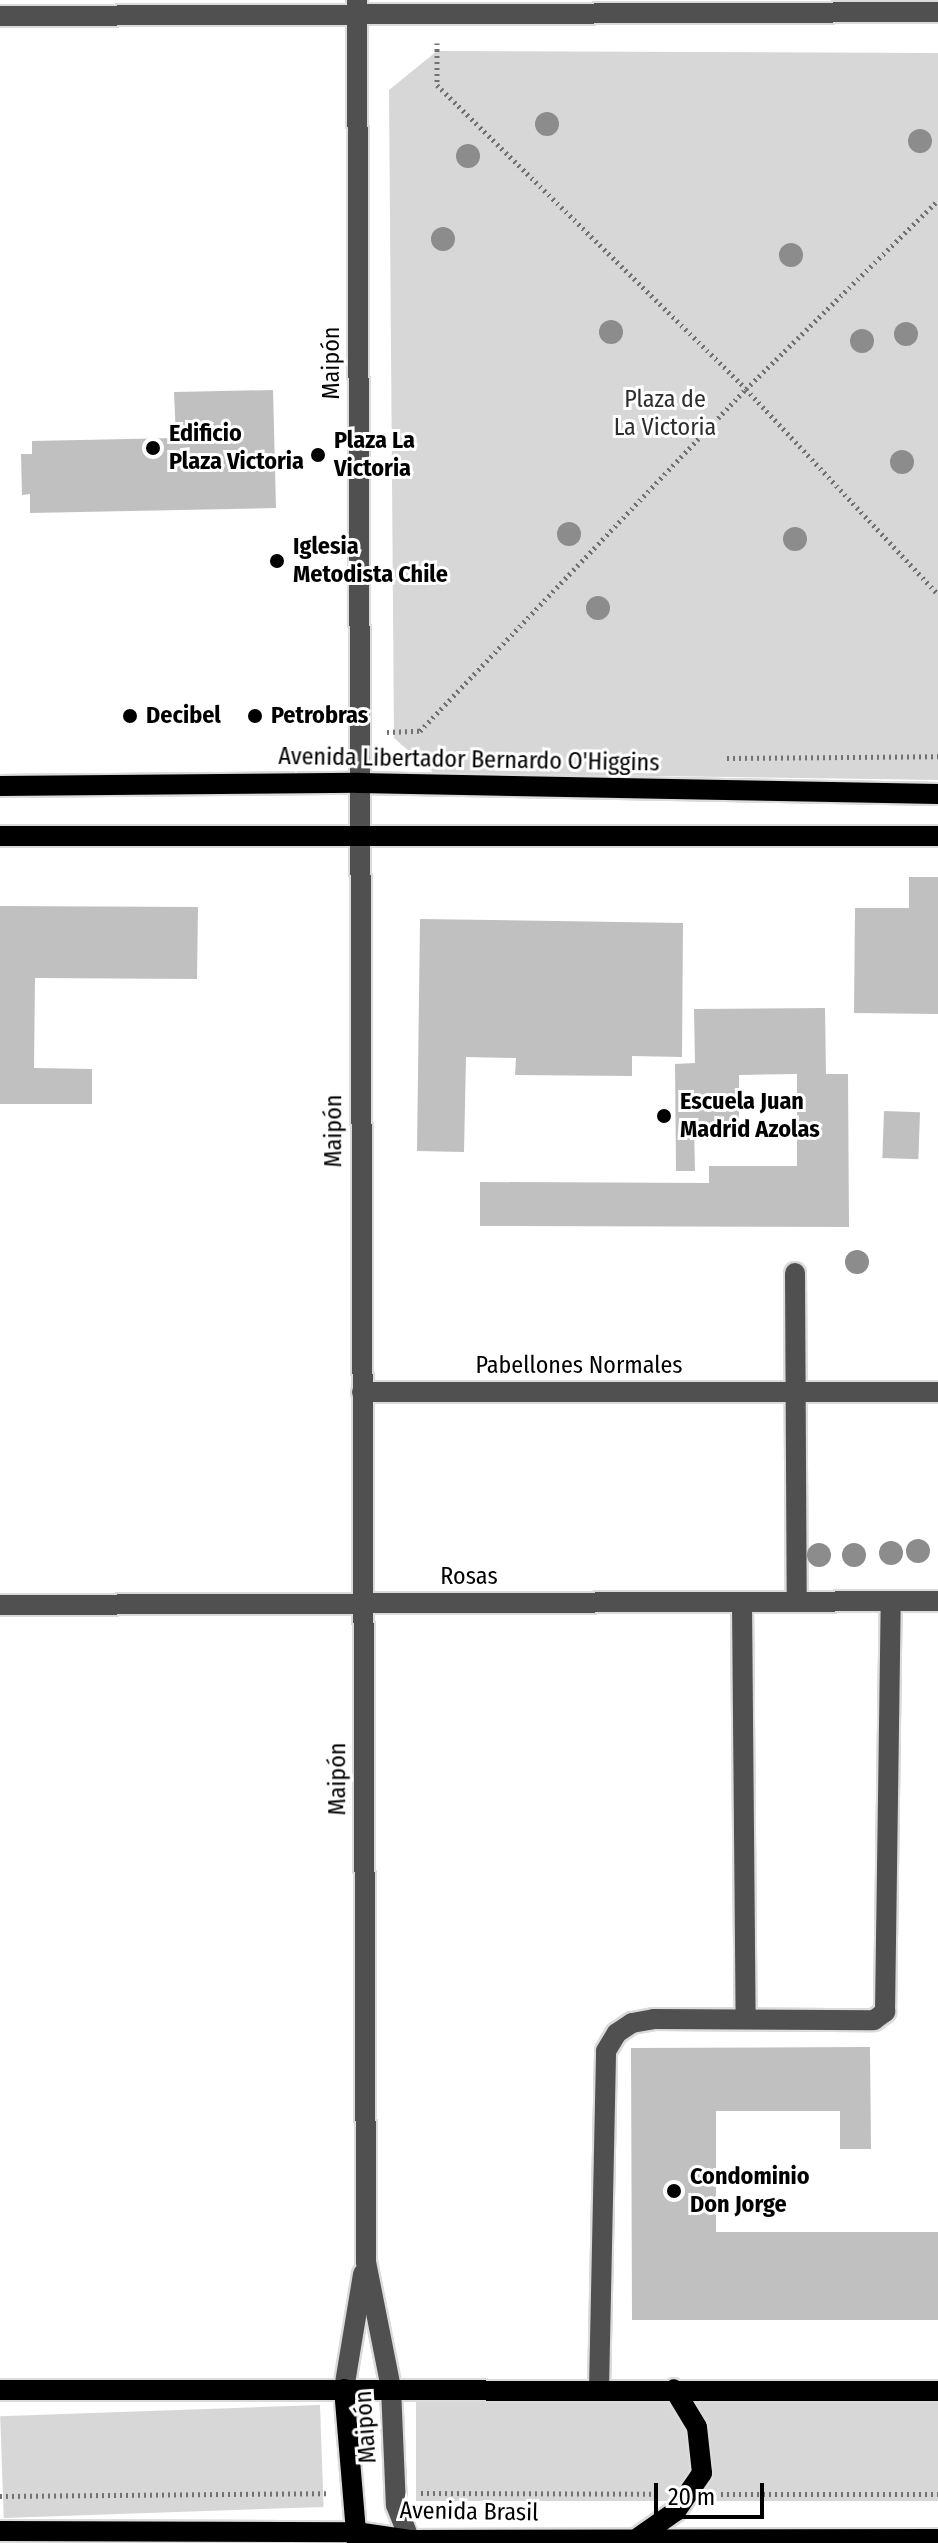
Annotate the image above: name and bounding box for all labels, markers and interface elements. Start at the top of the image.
street label: Maipón [318,327,346,399]
park label: Plaza de La Victoria [614,386,716,442]
place label: Edificio Plaza Victoria [169,420,304,476]
place label: Plaza La Victoria [334,427,415,483]
marker: Edificio Plaza Victoria [144,439,162,457]
marker: Plaza La Victoria [309,446,327,464]
place label: Iglesia Metodista Chile [293,533,448,589]
marker: Iglesia Metodista Chile [268,552,286,570]
place label: Decibel [146,702,221,730]
place label: Petrobras [271,702,368,730]
marker: Decibel [121,707,139,725]
marker: Petrobras [246,707,264,725]
street label: Avenida Libertador Bernardo O'Higgins [278,742,660,778]
place label: Escuela Juan Madrid Azolas [680,1088,820,1144]
street label: Maipón [320,1095,348,1167]
marker: Escuela Juan Madrid Azolas [655,1107,673,1125]
street label: Pabellones Normales [475,1352,683,1380]
street label: Rosas [440,1563,498,1591]
street label: Maipón [324,1743,352,1815]
place label: Condominio Don Jorge [690,2163,810,2219]
marker: Condominio Don Jorge [665,2182,683,2200]
street label: Maipón [349,2390,383,2464]
scale bar [658,2467,768,2517]
text: 20 m [668,2483,715,2511]
street label: Avenida Brasil [399,2496,539,2528]

